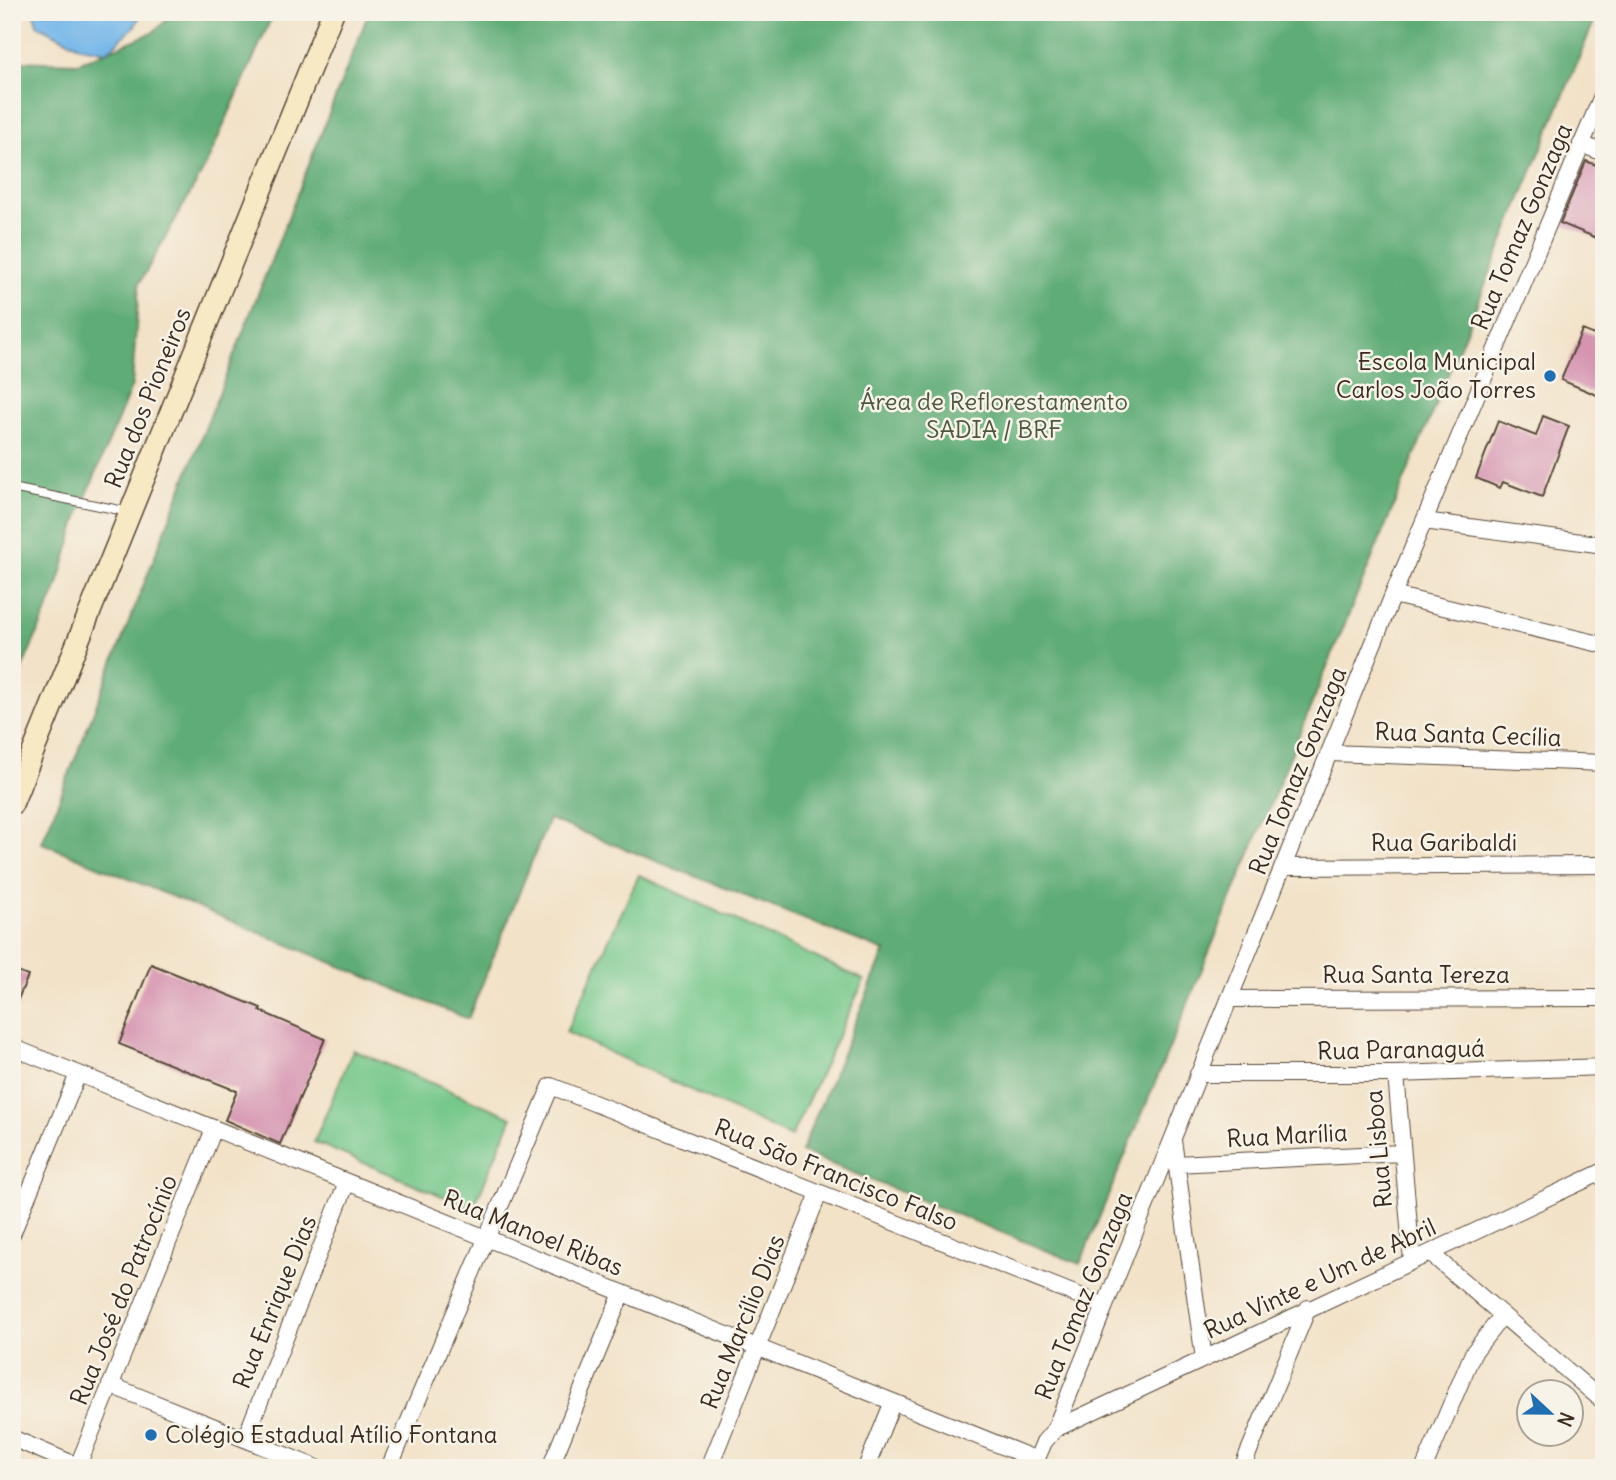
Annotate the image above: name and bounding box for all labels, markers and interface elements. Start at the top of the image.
street label: Rua Tomaz Gonzaga [1464,119,1578,334]
street label: Rua dos Pioneiros [97,303,197,492]
place label: Escola Municipal Carlos João Torres [1336,346,1536,404]
marker: Escola Municipal Carlos João Torres [1542,368,1558,384]
park label: Área de Reflorestamento SADIA / BRF [860,386,1128,444]
street label: Rua Tomaz Gonzaga [1242,662,1352,879]
street label: Rua Santa Cecília [1374,716,1562,752]
street label: Rua Garibaldi [1371,827,1517,857]
street label: Rua Santa Tereza [1322,959,1510,989]
street label: Rua Paranaguá [1317,1033,1485,1065]
street label: Rua Lisboa [1358,1089,1398,1209]
street label: Rua São Francisco Falso [710,1111,963,1237]
street label: Rua Marília [1226,1117,1348,1153]
street label: Rua José do Patrocínio [63,1170,183,1409]
street label: Rua Manoel Ribas [439,1182,628,1282]
street label: Rua Tomaz Gonzaga [1028,1187,1138,1404]
street label: Rua Enrique Dias [226,1211,323,1393]
street label: Rua Vinte e Um de Abril [1199,1211,1440,1345]
street label: Rua Marcílio Dias [693,1230,791,1413]
north arrow [1514,1378,1584,1448]
text: N [1552,1409,1579,1430]
place label: Colégio Estadual Atílio Fontana [165,1419,498,1449]
marker: Colégio Estadual Atílio Fontana [143,1427,159,1443]

